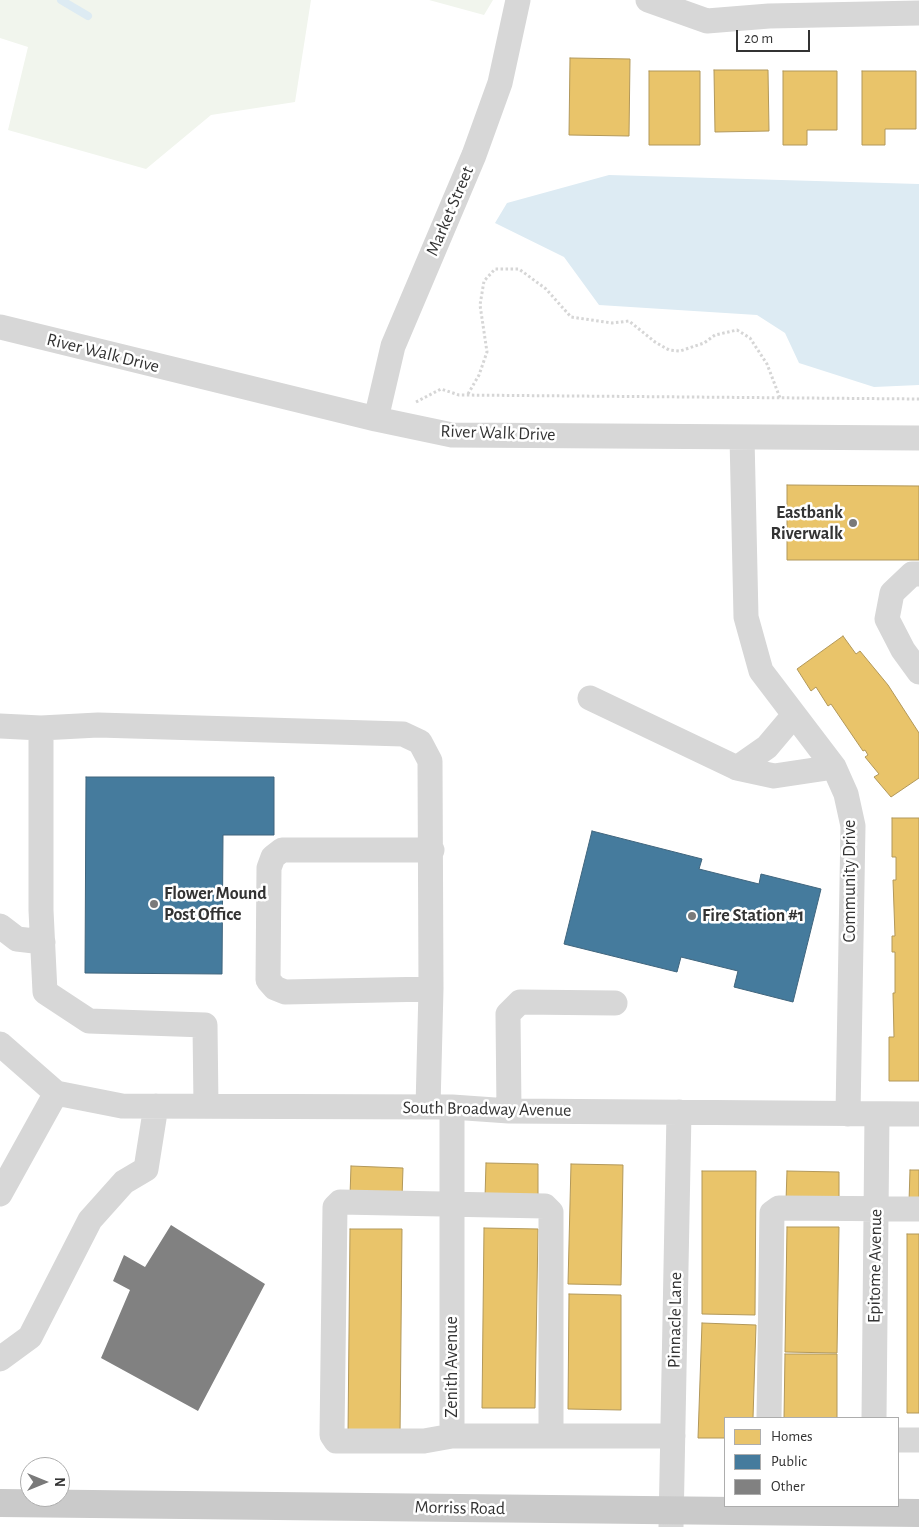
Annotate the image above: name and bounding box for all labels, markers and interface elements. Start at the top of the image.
scale bar [739,20,813,52]
text: 20 m [744,31,773,46]
street label: Market Street [421,163,479,259]
street label: River Walk Drive [44,329,162,377]
street label: River Walk Drive [440,420,556,446]
place label: Eastbank Riverwalk [770,502,843,544]
marker: Eastbank Riverwalk [847,517,859,529]
street label: Community Drive [839,820,861,942]
place label: Flower Mound Post Office [164,883,267,926]
marker: Flower Mound Post Office [148,898,160,910]
place label: Fire Station #1 [702,905,804,927]
marker: Fire Station #1 [686,910,698,922]
street label: South Broadway Avenue [402,1097,572,1121]
street label: Epitome Avenue [863,1209,887,1323]
street label: Pinnacle Lane [663,1272,687,1368]
street label: Zenith Avenue [441,1316,463,1418]
legend [724,1417,899,1507]
text: Homes [771,1429,813,1444]
text: Public [771,1454,807,1469]
north arrow [20,1457,70,1507]
text: N [52,1477,66,1487]
text: Other [771,1479,805,1494]
street label: Morriss Road [415,1496,505,1520]

